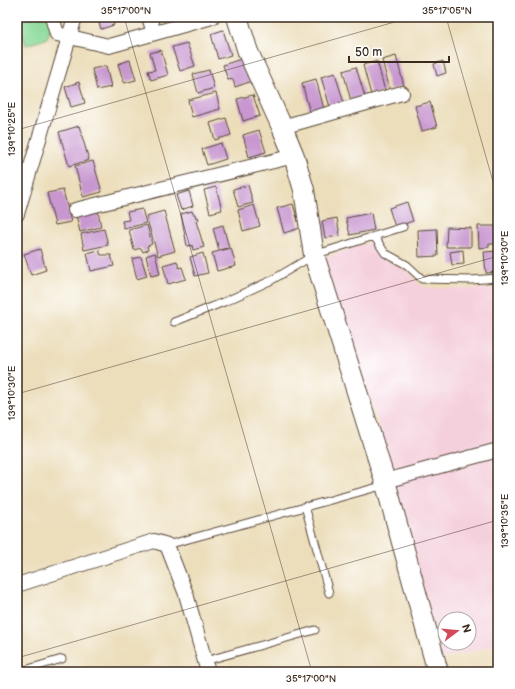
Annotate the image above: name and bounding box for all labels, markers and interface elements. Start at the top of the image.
text: 35°17'00"N [101,5,151,17]
text: 35°17'05"N [422,5,472,17]
scale bar [349,38,449,64]
text: 50 m [355,45,382,60]
text: 139°10'25"E [6,101,18,156]
text: 139°10'30"E [499,230,511,285]
text: 139°10'30"E [6,365,18,420]
text: 139°10'35"E [499,493,511,548]
north arrow [437,611,477,651]
text: N [459,623,474,634]
text: 35°17'00"N [286,673,336,685]

